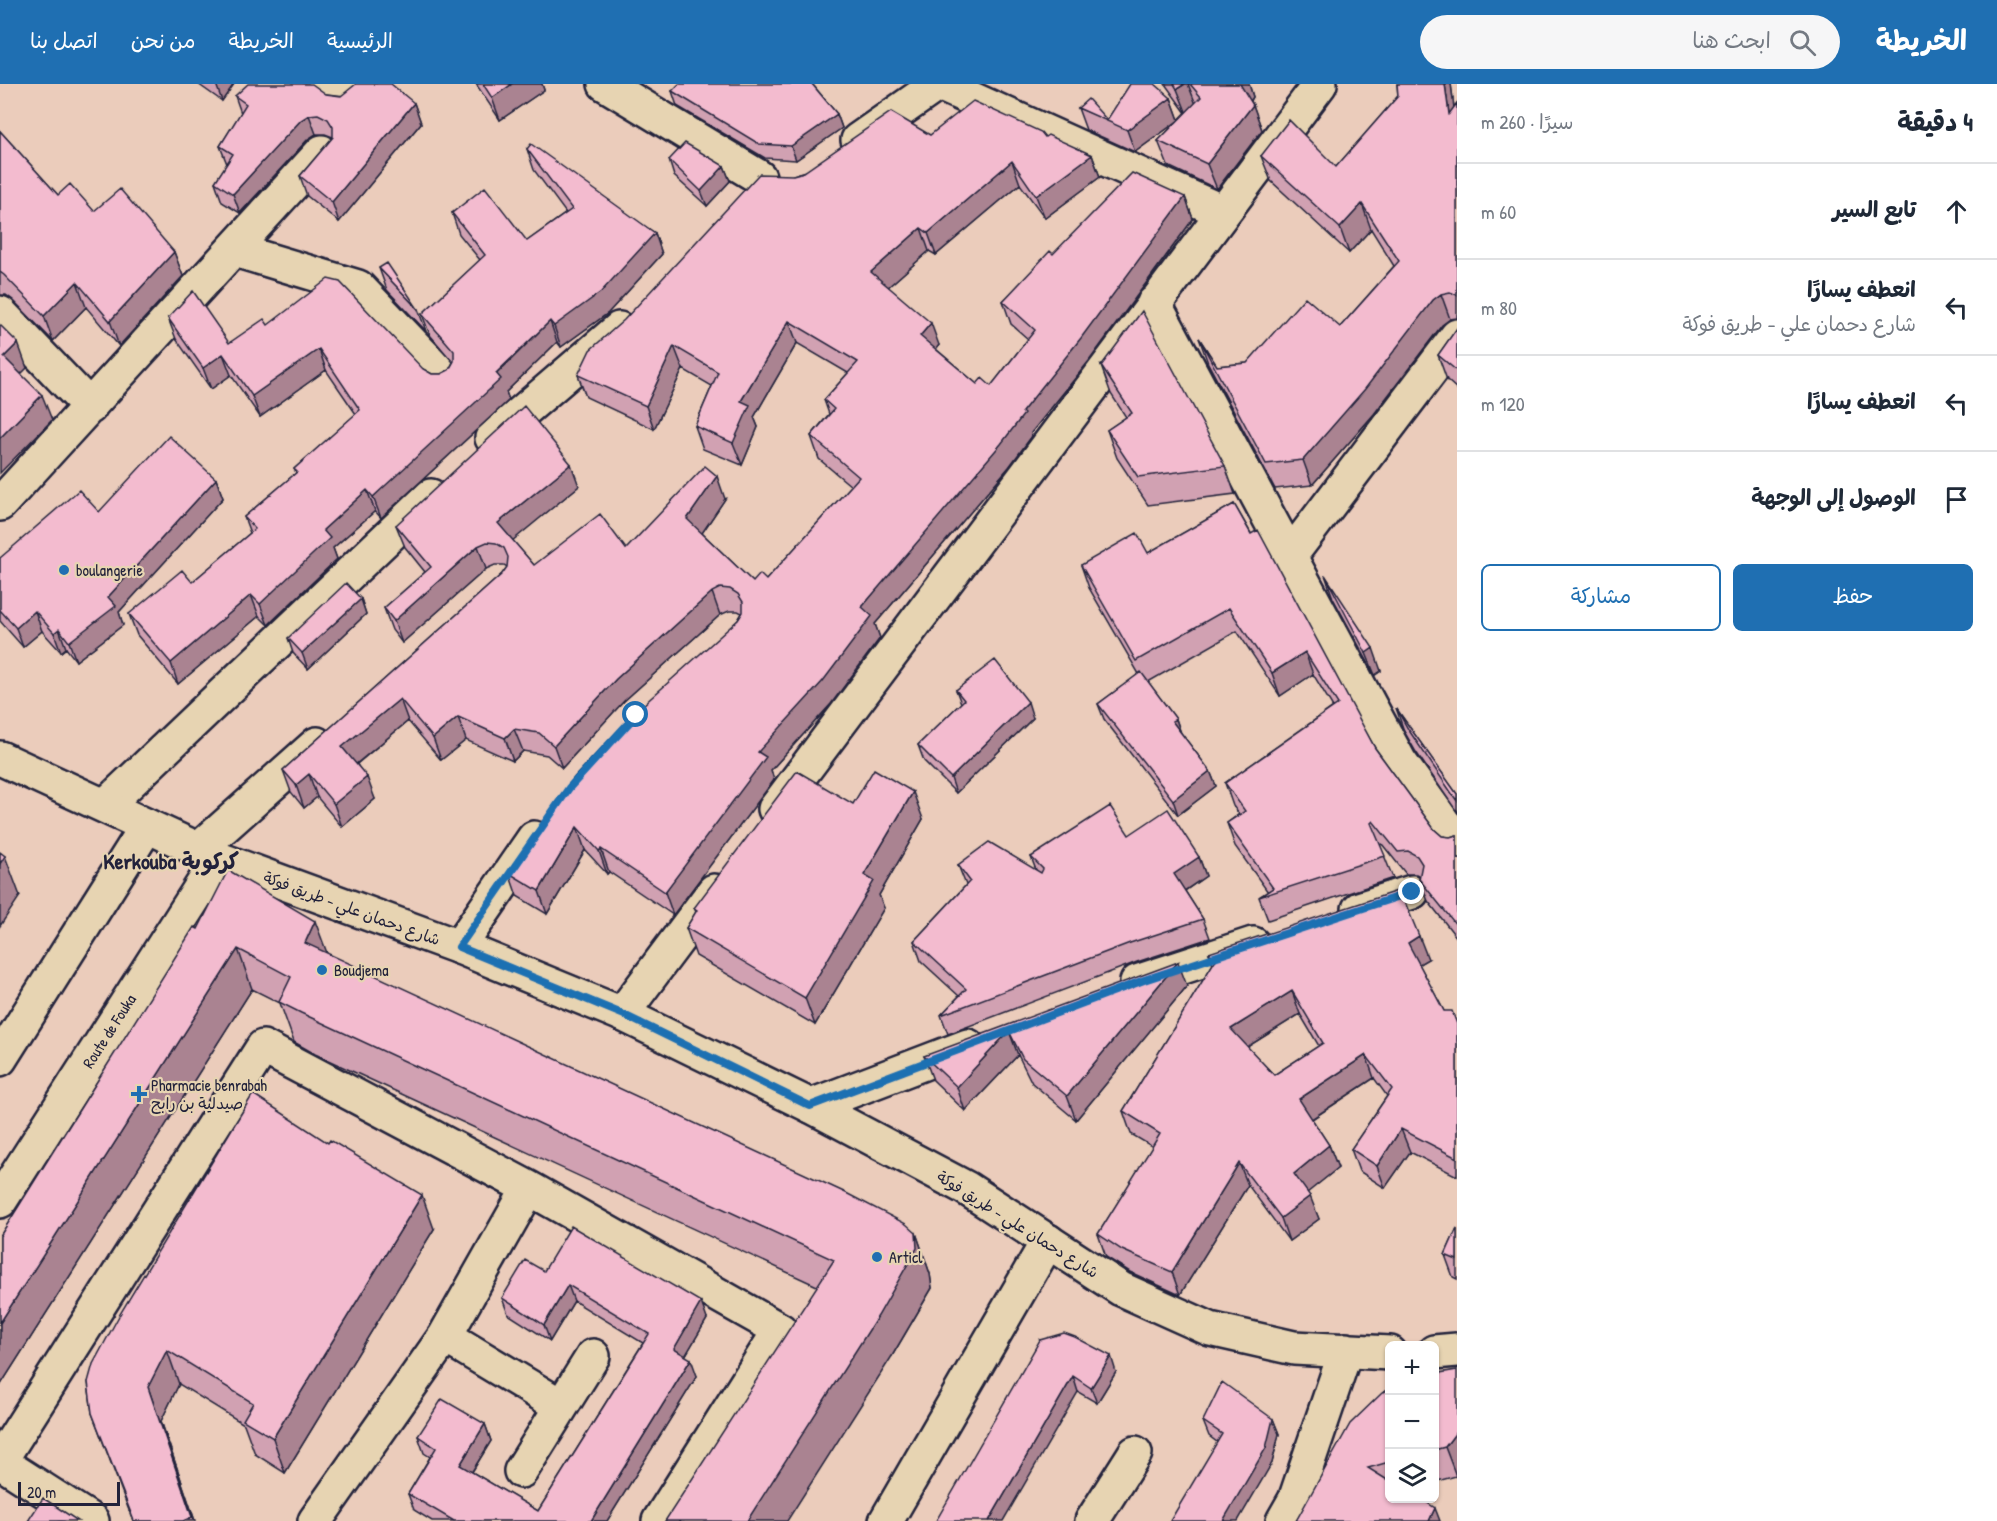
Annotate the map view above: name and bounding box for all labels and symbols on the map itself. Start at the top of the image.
place label: boulangerie [76,559,143,581]
marker: boulangerie [57,563,71,577]
route start [622,701,648,727]
district label: Kerkouba كركوبة [103,846,239,876]
street label: شارع دحمان علي - طريق فوكة [259,866,444,954]
route end [1398,878,1424,904]
place label: Boudjema [334,959,388,981]
marker: Boudjema [315,963,329,977]
street label: Route de Fouka [77,990,141,1072]
place label: Pharmacie benrabah صيدلية بن رابح [151,1074,267,1114]
marker: Pharmacie benrabah صيدلية بن رابح [132,1087,146,1101]
street label: شارع دحمان علي - طريق فوكة [931,1165,1103,1286]
place label: Articl [889,1246,923,1268]
marker: Articl [870,1250,884,1264]
scale bar [18,1479,120,1506]

